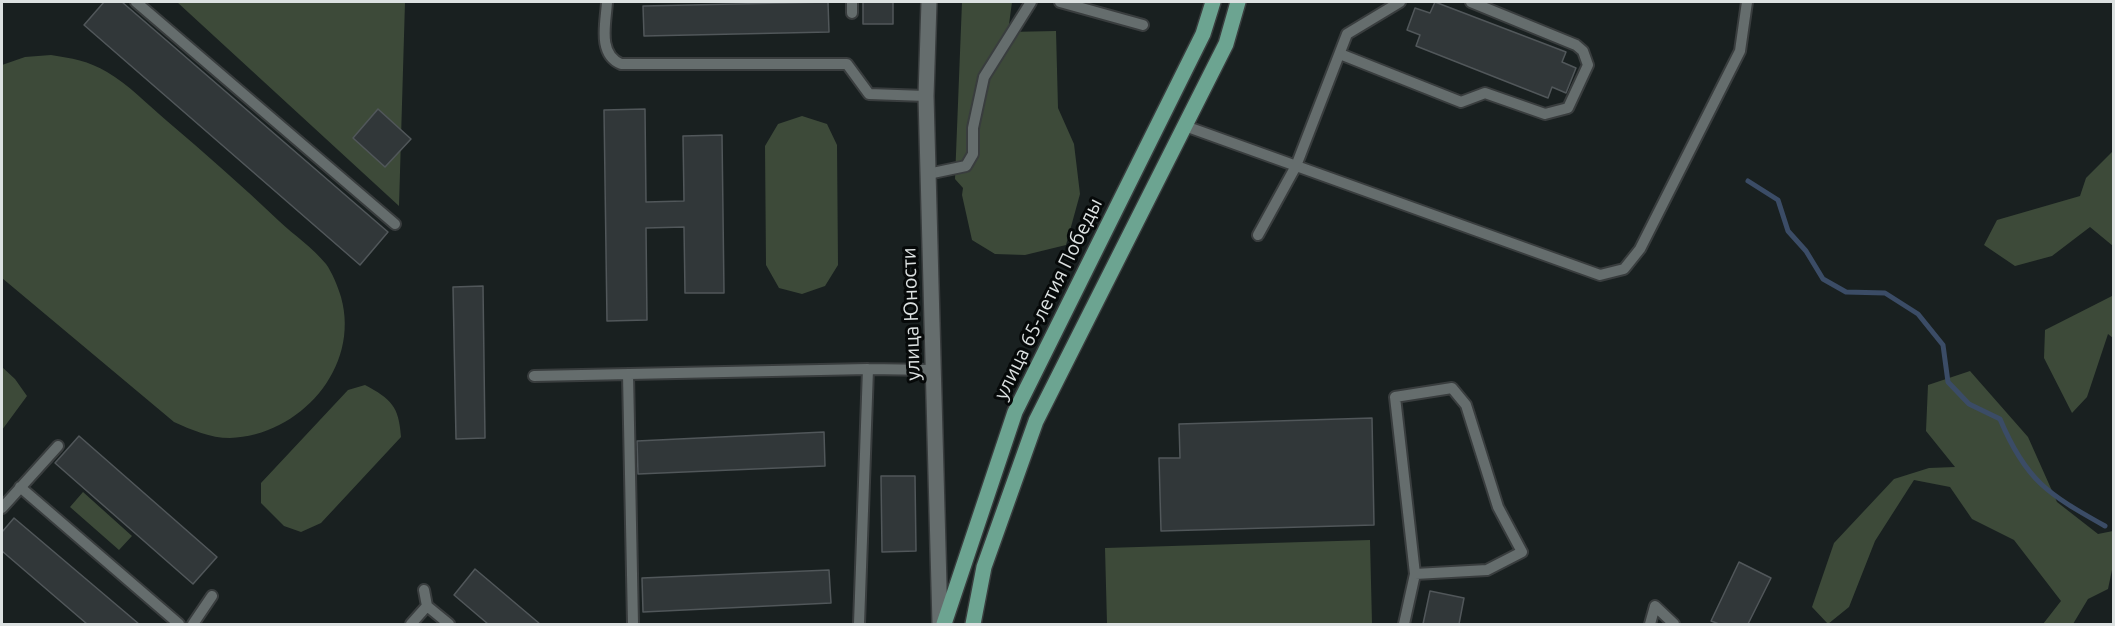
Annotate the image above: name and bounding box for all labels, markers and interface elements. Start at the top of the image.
street label: улица 65-летия Победы [989,194,1107,404]
street label: улица Юности [897,247,925,381]

